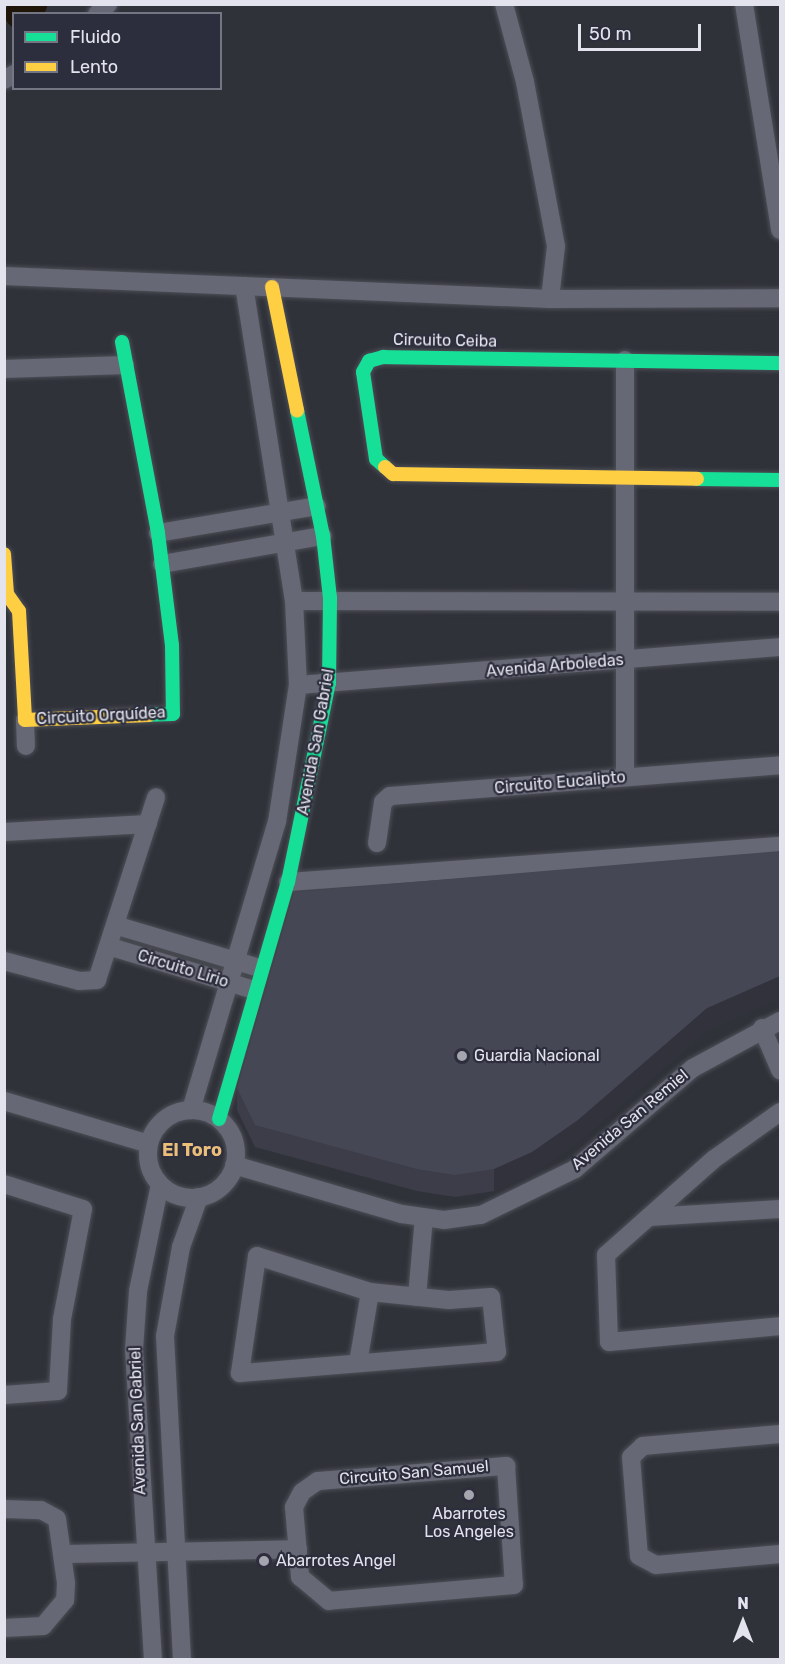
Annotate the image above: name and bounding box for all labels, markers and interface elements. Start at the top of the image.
legend [12,12,222,90]
scale bar [581,12,704,50]
text: 50 m [589,23,632,45]
text: Fluido [70,26,121,48]
text: Lento [70,56,118,78]
street label: Circuito Ceiba [393,330,497,352]
street label: Avenida Arboledas [485,650,625,682]
street label: Avenida San Gabriel [294,667,338,817]
street label: Circuito Orquídea [36,703,166,729]
street label: Circuito Eucalipto [494,768,626,798]
street label: Circuito Lirio [135,946,231,992]
place label: Guardia Nacional [474,1046,600,1066]
marker: Guardia Nacional [455,1049,469,1063]
street label: Avenida San Remiel [568,1066,692,1174]
district label: El Toro [162,1139,222,1161]
street label: Avenida San Gabriel [126,1347,150,1495]
street label: Circuito San Samuel [338,1457,490,1489]
marker: Abarrotes Los Angeles [462,1488,476,1502]
place label: Abarrotes Los Angeles [424,1504,514,1542]
place label: Abarrotes Angel [276,1551,396,1571]
marker: Abarrotes Angel [257,1554,271,1568]
north arrow [713,1592,773,1652]
text: N [737,1594,749,1613]

